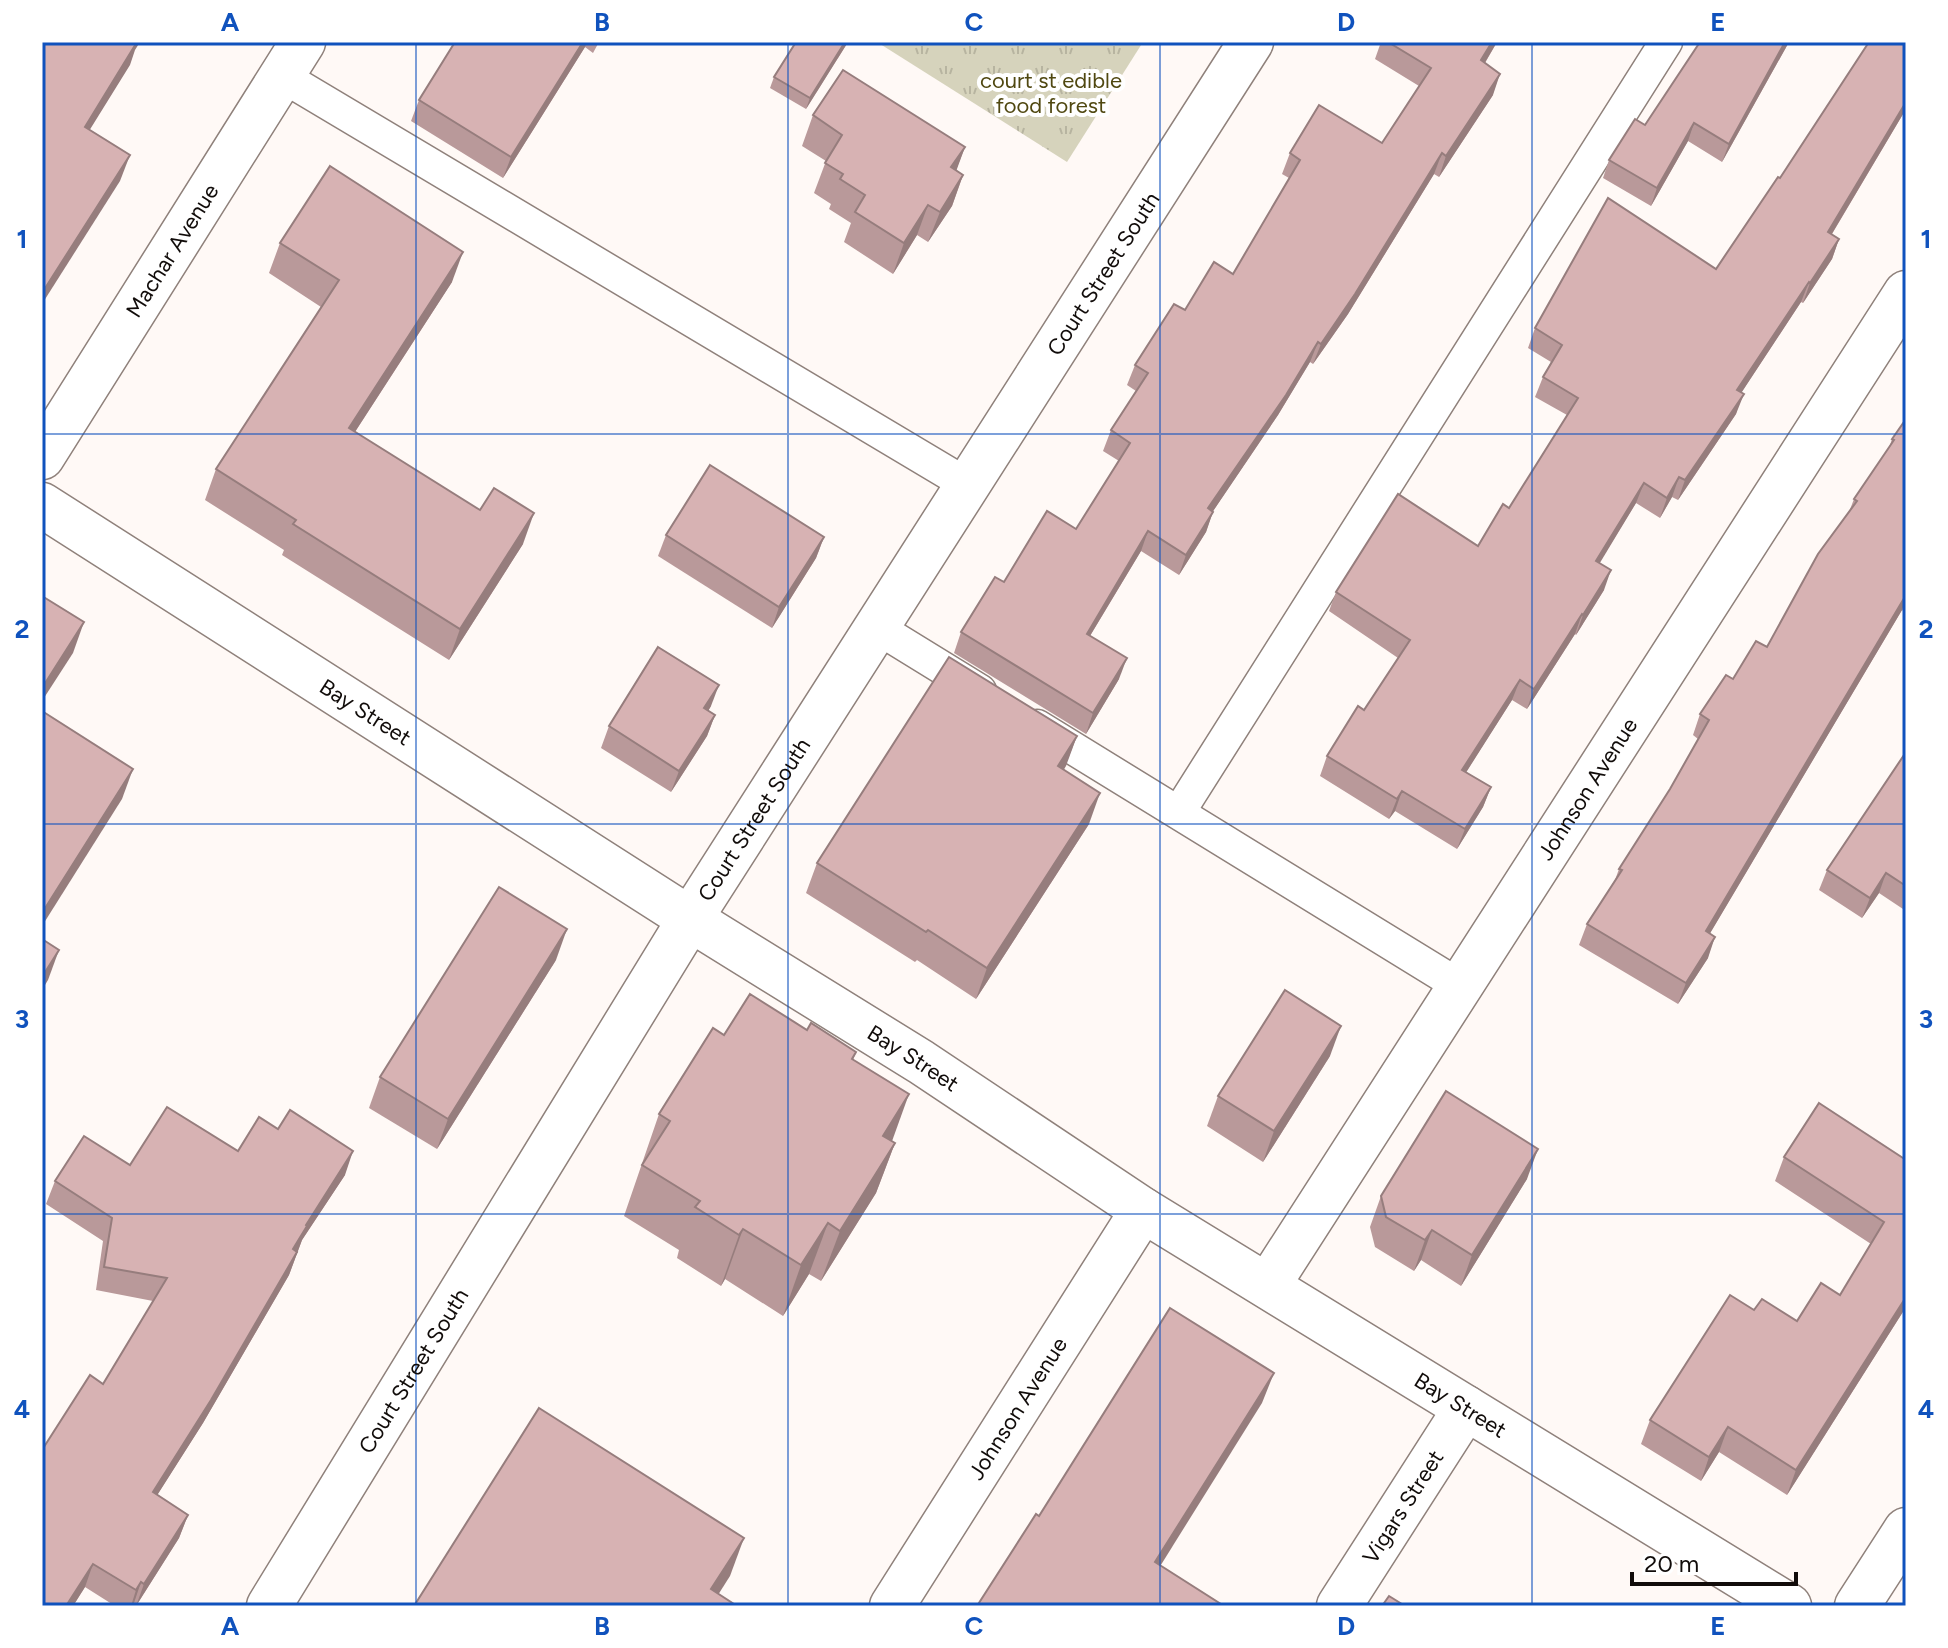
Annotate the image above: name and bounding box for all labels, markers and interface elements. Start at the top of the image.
text: A [221,6,240,38]
text: B [594,6,610,38]
text: C [965,6,984,38]
text: D [1337,6,1355,38]
text: E [1710,6,1726,38]
park label: court st edible food forest [980,67,1122,119]
street label: Machar Avenue [120,179,224,322]
street label: Court Street South [1041,187,1165,360]
text: 1 [17,223,27,255]
text: 1 [1921,223,1931,255]
text: 2 [14,613,30,645]
text: 2 [1918,613,1934,645]
street label: Bay Street [315,673,416,751]
street label: Johnson Avenue [1532,713,1643,865]
street label: Court Street South [692,733,816,906]
text: 3 [15,1003,29,1035]
text: 3 [1919,1003,1933,1035]
street label: Bay Street [862,1019,964,1097]
street label: Court Street South [353,1284,474,1458]
street label: Johnson Avenue [962,1332,1073,1485]
street label: Bay Street [1409,1367,1511,1444]
text: 4 [14,1393,30,1425]
text: 4 [1918,1393,1934,1425]
street label: Vigars Street [1357,1445,1449,1569]
scale bar [1632,1536,1796,1586]
text: 20 m [1644,1549,1699,1578]
text: A [221,1610,240,1642]
text: B [594,1610,610,1642]
text: C [965,1610,984,1642]
text: D [1337,1610,1355,1642]
text: E [1710,1610,1726,1642]

